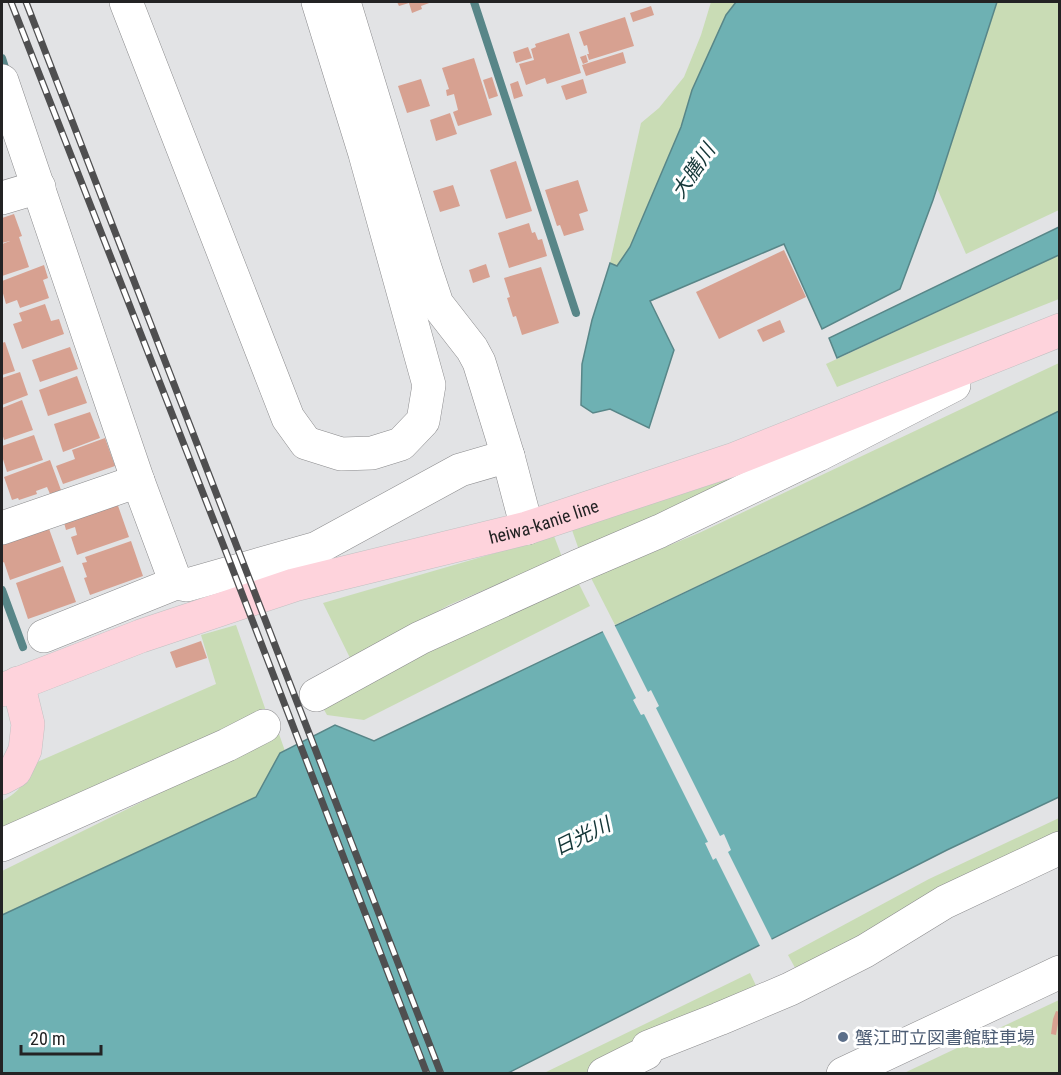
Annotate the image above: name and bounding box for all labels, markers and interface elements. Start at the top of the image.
water label: 大膳川 [666,138,721,203]
street label: heiwa-kanie line [487,495,601,547]
water label: 日光川 [550,811,616,860]
scale bar [21,1018,100,1056]
place label: 蟹江町立図書館駐車場 [855,1027,1035,1048]
text: 20 m [30,1028,65,1049]
marker: 蟹江町立図書館駐車場 [836,1030,850,1044]

